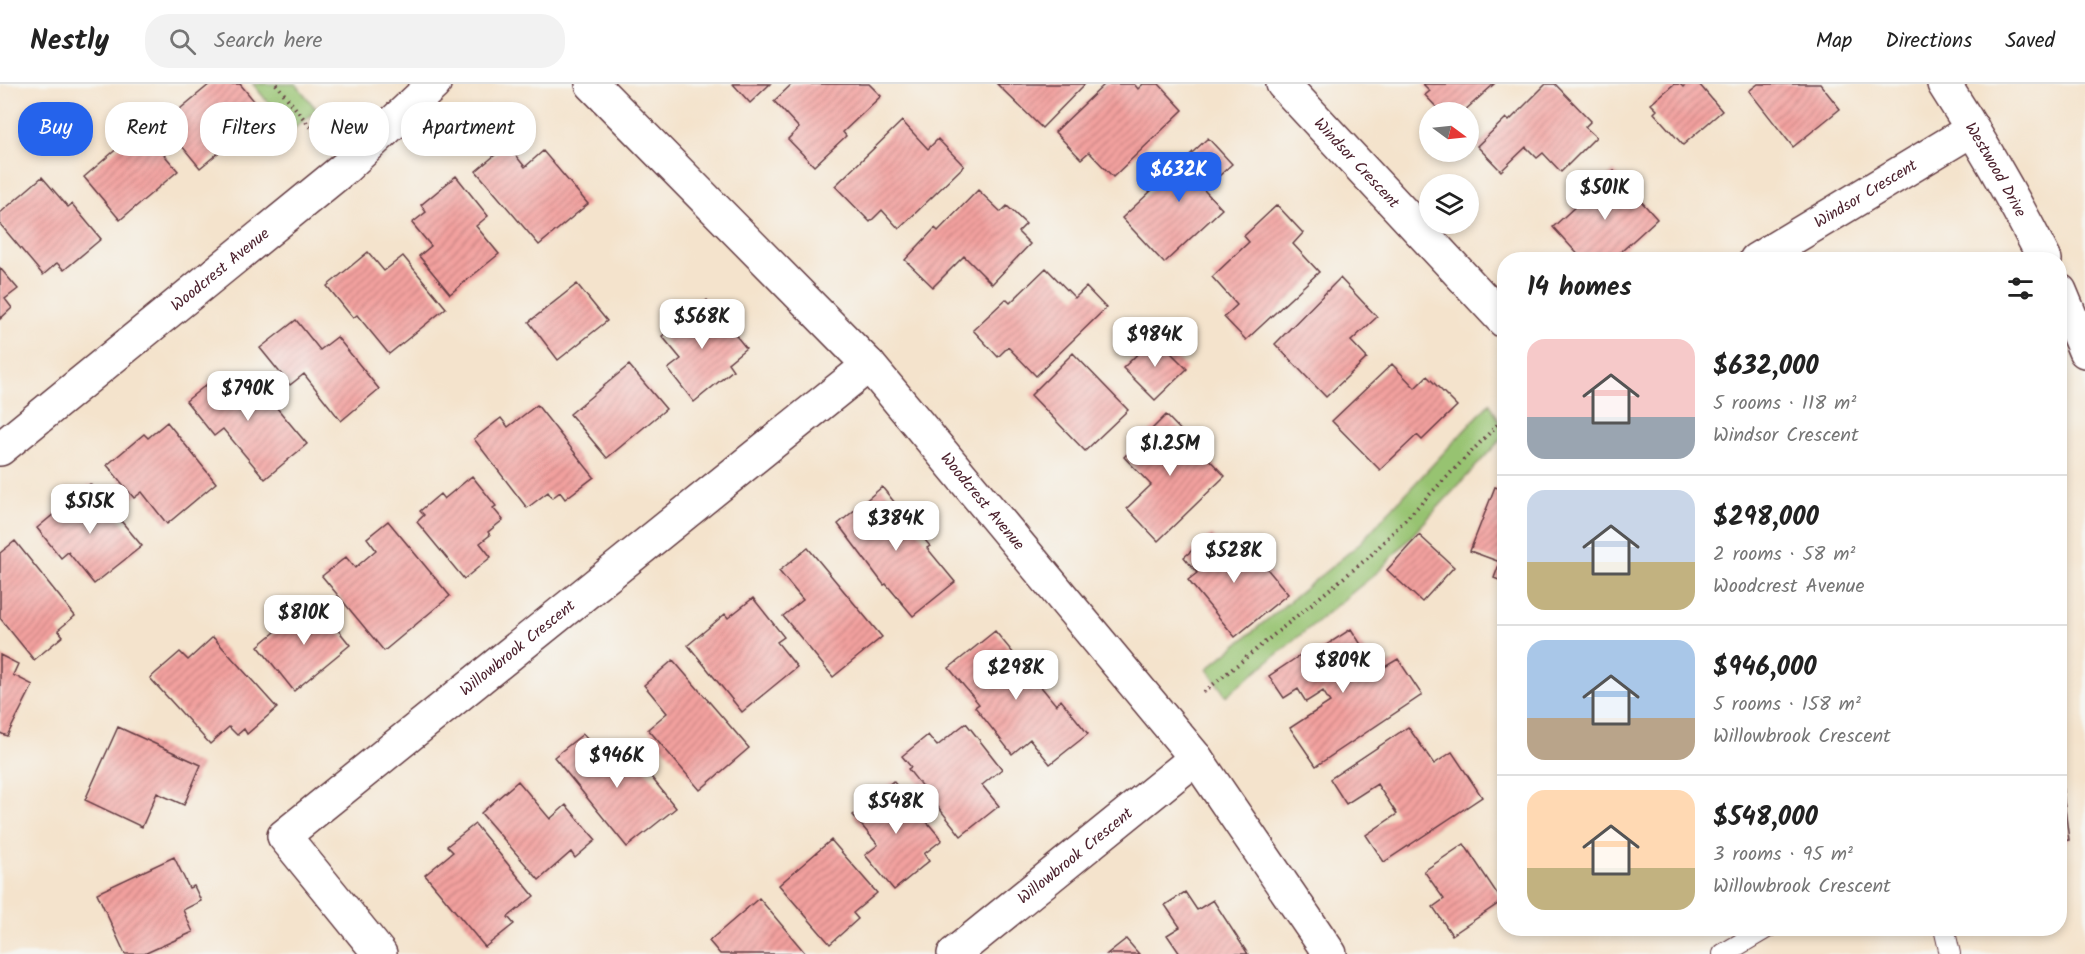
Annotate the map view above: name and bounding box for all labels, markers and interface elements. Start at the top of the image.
search box [145,14,565,68]
text: Nestly [30,19,109,64]
text: Search here [214,24,323,59]
icon: search [166,25,199,58]
text: Map [1816,25,1852,58]
text: Directions [1885,25,1972,58]
text: Saved [2005,25,2055,58]
chip: Buy [18,102,93,156]
chip: Rent [105,102,188,156]
chip: Filters [200,102,297,156]
chip: New [309,102,389,156]
chip: Apartment [401,102,536,156]
north arrow [1419,102,1479,162]
map controls [1419,102,1479,234]
street label: Windsor Crescent [1308,112,1406,215]
street label: Westwood Drive [1958,117,2033,222]
pin: $632K [1137,152,1221,203]
street label: Windsor Crescent [1809,153,1923,235]
text: $632K [1150,155,1208,187]
pin: $501K [1563,170,1647,221]
text: $501K [1580,173,1630,205]
button: layers [1419,174,1479,234]
street label: Woodcrest Avenue [165,222,275,318]
text: 14 homes [1527,267,1632,309]
icon: filters [2004,272,2037,305]
pin: $568K [660,299,744,350]
text: $568K [674,302,730,334]
pin: $984K [1113,317,1197,368]
text: $984K [1127,320,1183,352]
text: $632,000 [1713,346,1819,388]
icon: home [1575,363,1647,435]
pin: $790K [206,371,290,422]
text: $790K [221,374,275,406]
text: 5 rooms · 118 m² [1713,388,1856,420]
text: Windsor Crescent [1713,420,1859,452]
pin: $1.25M [1121,426,1219,477]
text: $1.25M [1140,429,1200,461]
street label: Woodcrest Avenue [934,447,1031,556]
pin: $515K [48,484,132,535]
text: $515K [65,487,115,519]
text: $298,000 [1713,497,1819,539]
pin: $384K [854,501,938,552]
text: $384K [867,504,925,536]
icon: home [1575,514,1647,586]
pin: $528K [1192,533,1276,584]
text: $528K [1205,536,1263,568]
text: 2 rooms · 58 m² [1713,539,1855,571]
text: Woodcrest Avenue [1713,571,1864,603]
street label: Willowbrook Crescent [454,593,581,702]
pin: $810K [262,595,346,646]
text: $810K [278,598,330,630]
pin: $809K [1301,643,1385,694]
text: $809K [1315,646,1371,678]
text: $946,000 [1713,647,1817,689]
pin: $298K [974,650,1058,701]
text: $298K [987,653,1045,685]
icon: home [1575,664,1647,736]
text: 5 rooms · 158 m² [1713,689,1861,721]
text: Willowbrook Crescent [1713,721,1891,753]
pin: $946K [575,738,659,789]
text: $946K [589,741,645,773]
pin: $548K [854,784,938,835]
text: $548K [868,787,924,819]
text: $548,000 [1713,797,1818,839]
street label: Willowbrook Crescent [1012,801,1139,910]
icon: home [1575,814,1647,886]
text: 3 rooms · 95 m² [1713,839,1853,871]
text: Willowbrook Crescent [1713,871,1891,903]

